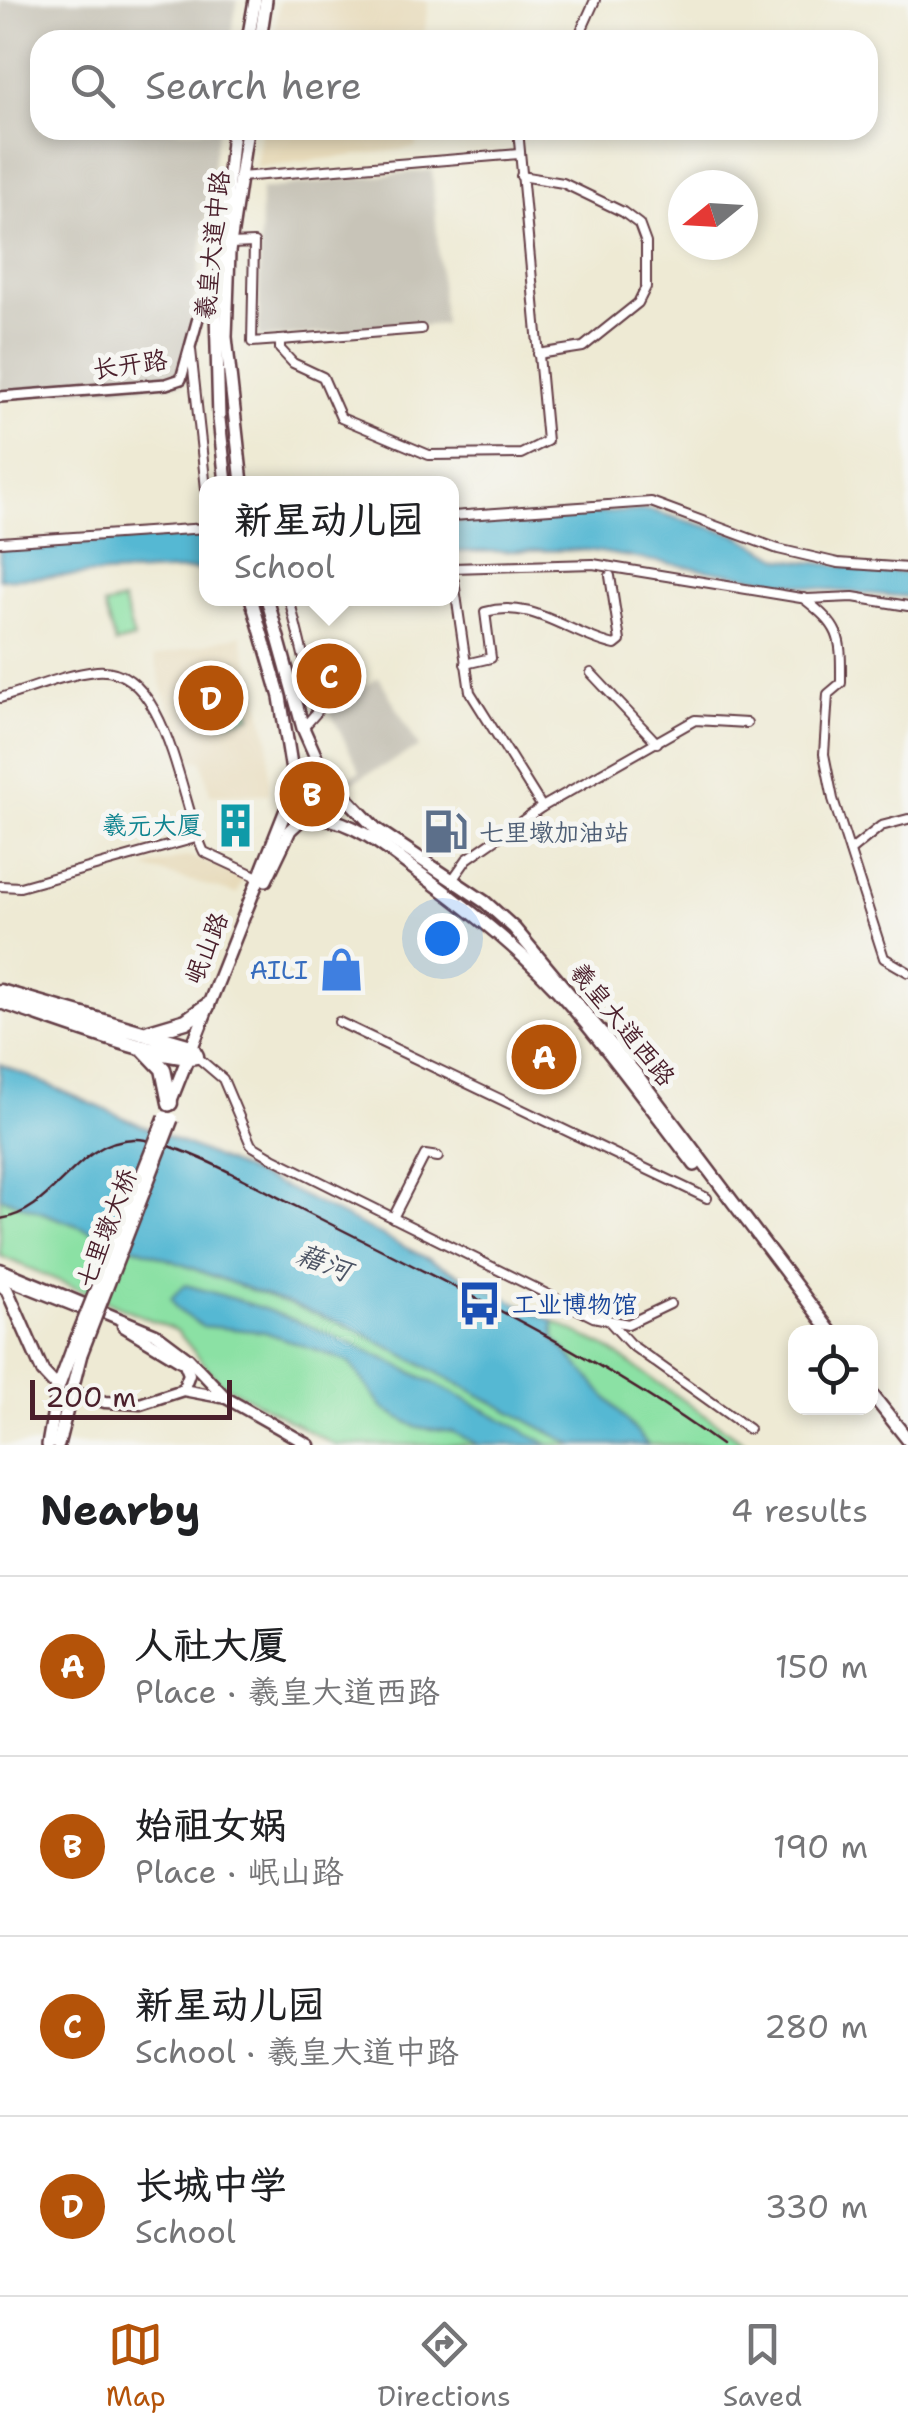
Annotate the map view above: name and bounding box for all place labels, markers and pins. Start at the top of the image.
pin: C [296,638,362,714]
pin: D [178,660,244,736]
pin: B [280,756,344,832]
building icon: 羲元大厦 [211,801,259,849]
place label: 羲元大厦 [102,808,202,842]
fuel station icon: 七里墩加油站 [422,808,470,856]
place label: 七里墩加油站 [479,815,629,849]
shop icon: AILI [317,946,365,994]
place label: AILI [250,953,308,987]
pin: A [512,1020,576,1094]
bus stop icon: 工业博物馆 [455,1280,503,1328]
place label: 工业博物馆 [512,1287,637,1321]

